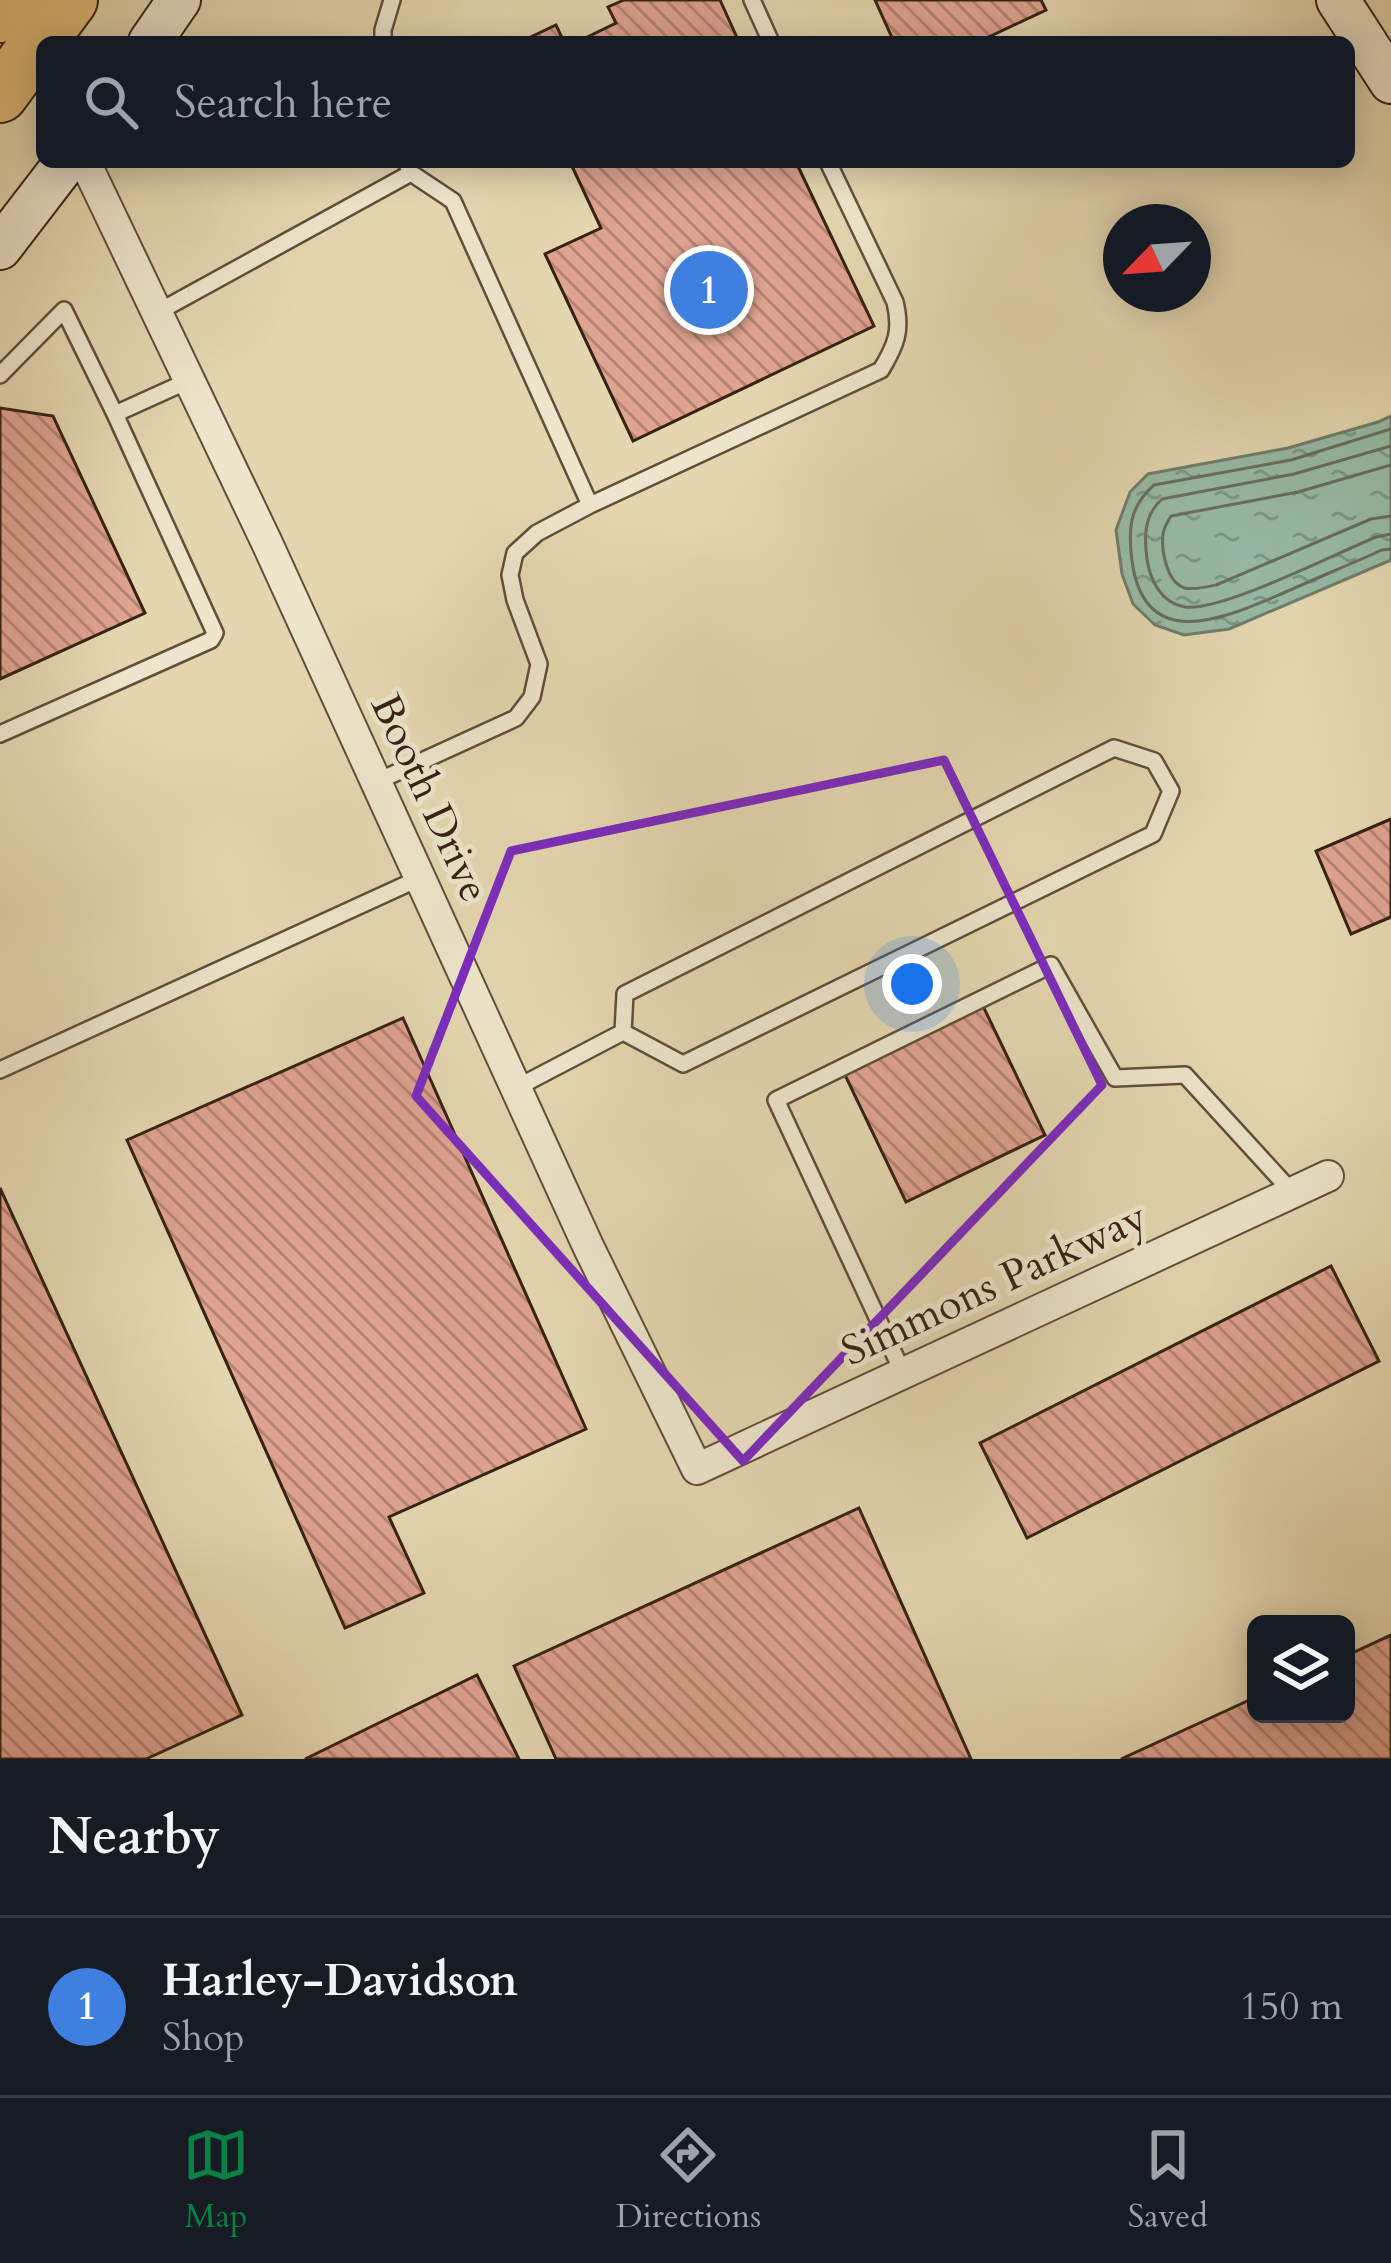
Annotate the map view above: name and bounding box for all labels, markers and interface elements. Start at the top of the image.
search box [36,36,1355,168]
icon: search [78,69,144,135]
text: Search here [174,72,392,133]
north arrow [1103,204,1211,312]
pin: 1 [670,245,748,335]
street label: Booth Drive [357,685,503,911]
your location [882,954,942,1014]
street label: Simmons Parkway [832,1188,1156,1380]
map controls [1247,1615,1355,1723]
button: layers [1247,1615,1355,1723]
text: Nearby [48,1802,220,1872]
text: Harley-Davidson [162,1950,518,2011]
text: 1 [77,1980,97,2033]
text: 150 m [1240,1980,1343,2033]
text: Shop [162,2011,245,2064]
tab: Map [183,2122,249,2239]
tab: Directions [616,2122,761,2239]
tab: Saved [1128,2122,1208,2239]

